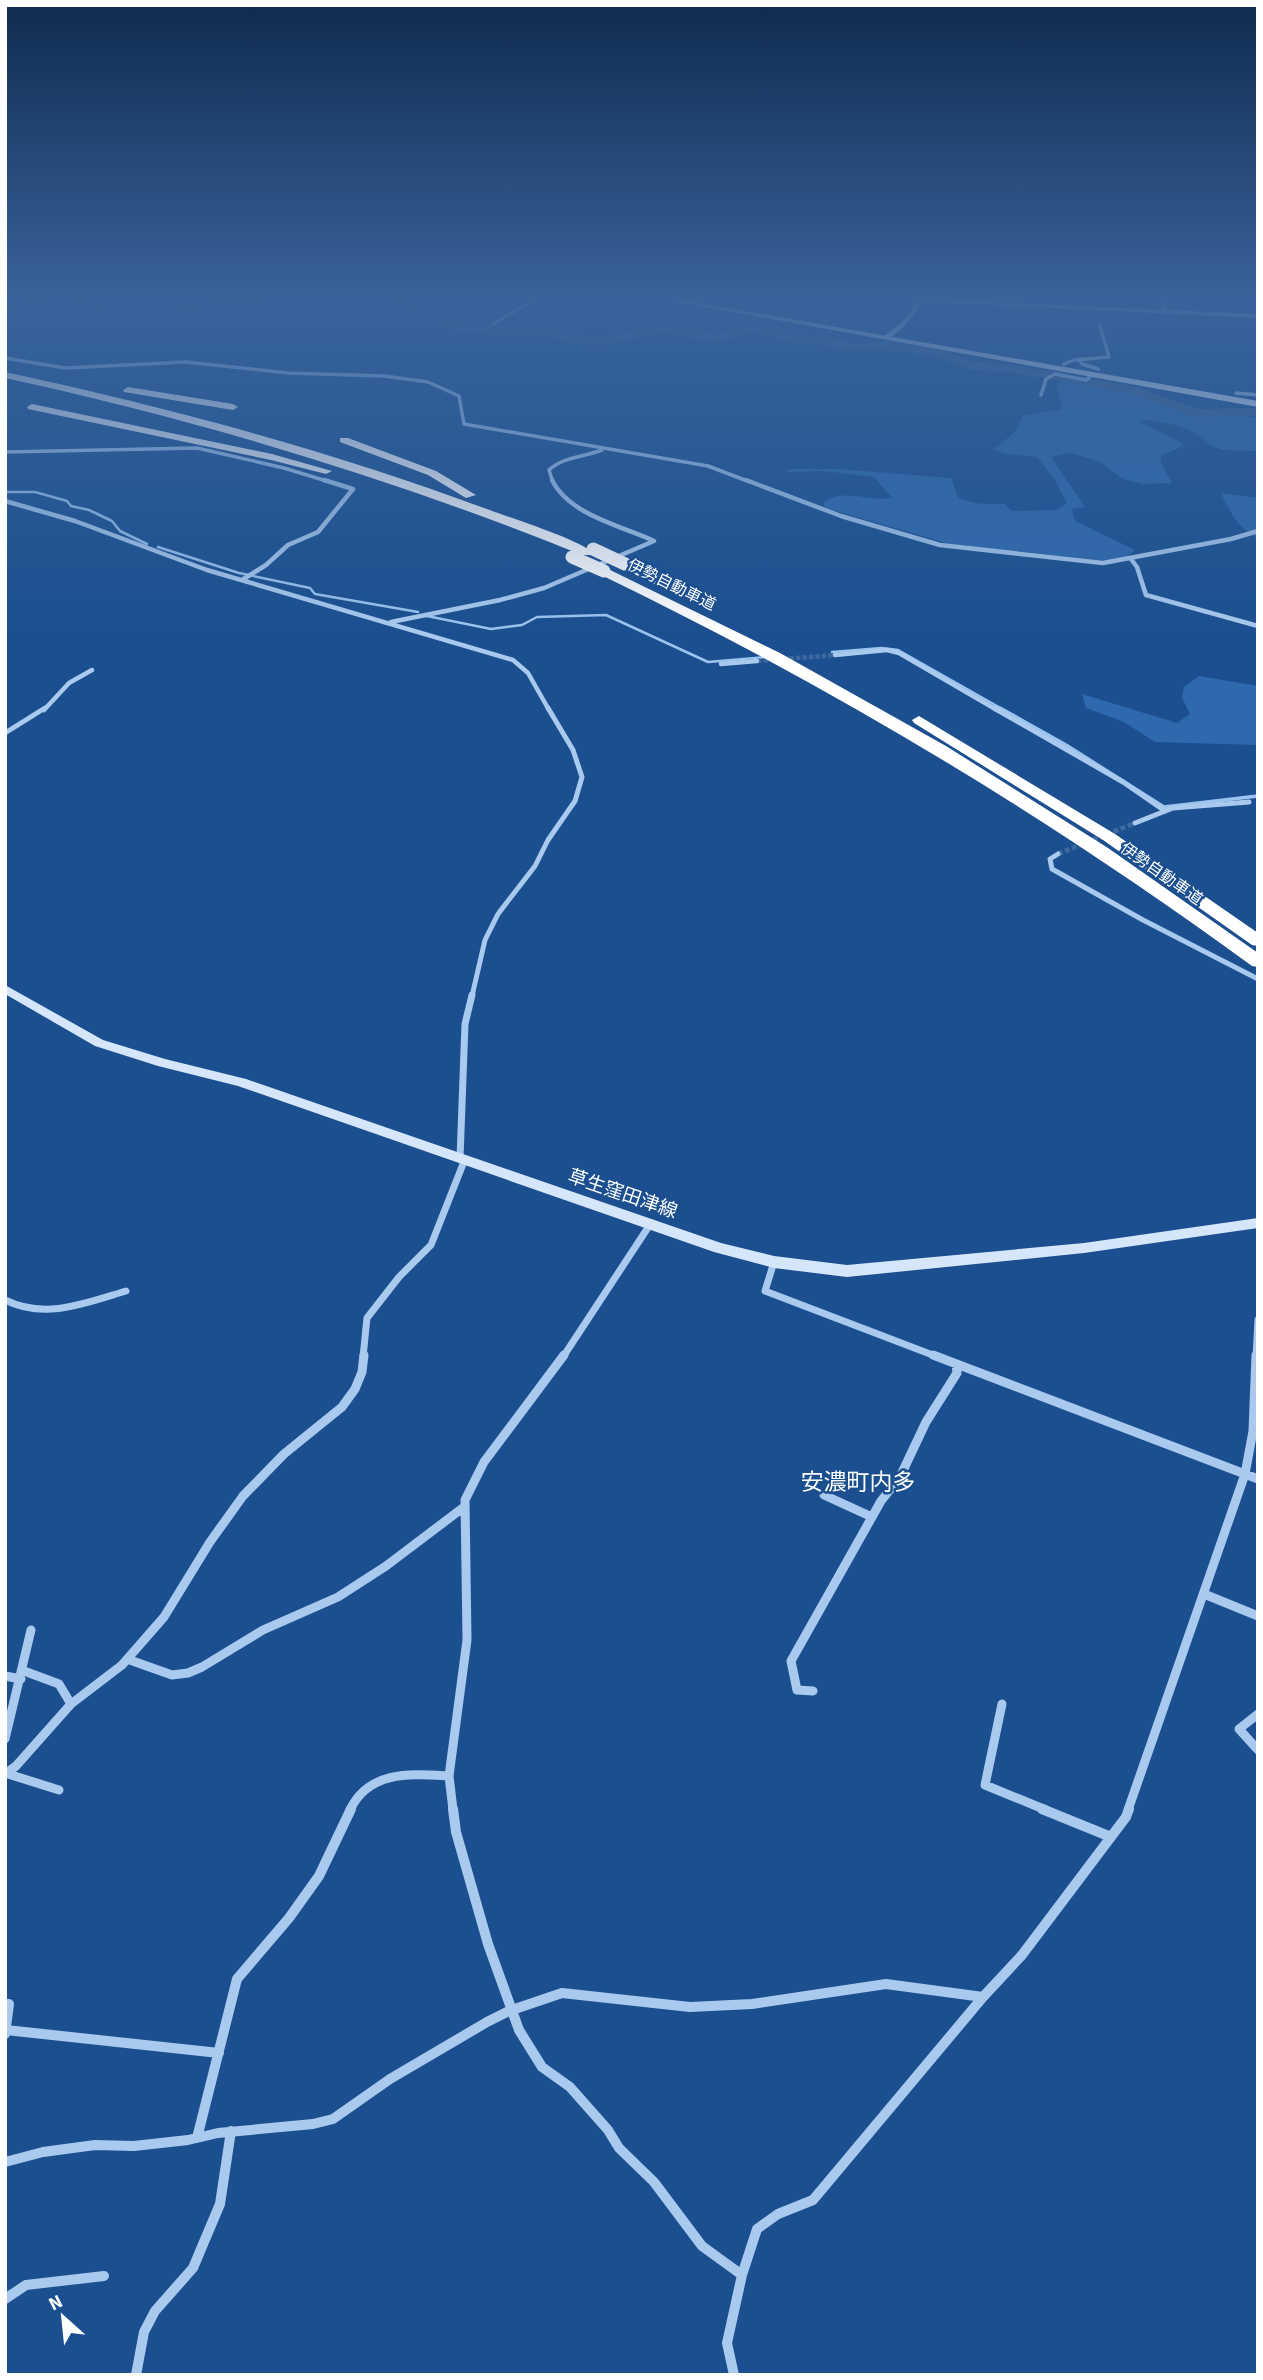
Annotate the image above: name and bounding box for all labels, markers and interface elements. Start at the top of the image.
street label: 伊勢自動車道 [624,554,720,616]
street label: 伊勢自動車道 [1116,837,1207,910]
street label: 草生窪田津線 [564,1163,681,1226]
district label: 安濃町内多 [801,1466,916,1499]
north arrow [28,2282,98,2352]
text: N [44,2288,68,2318]

